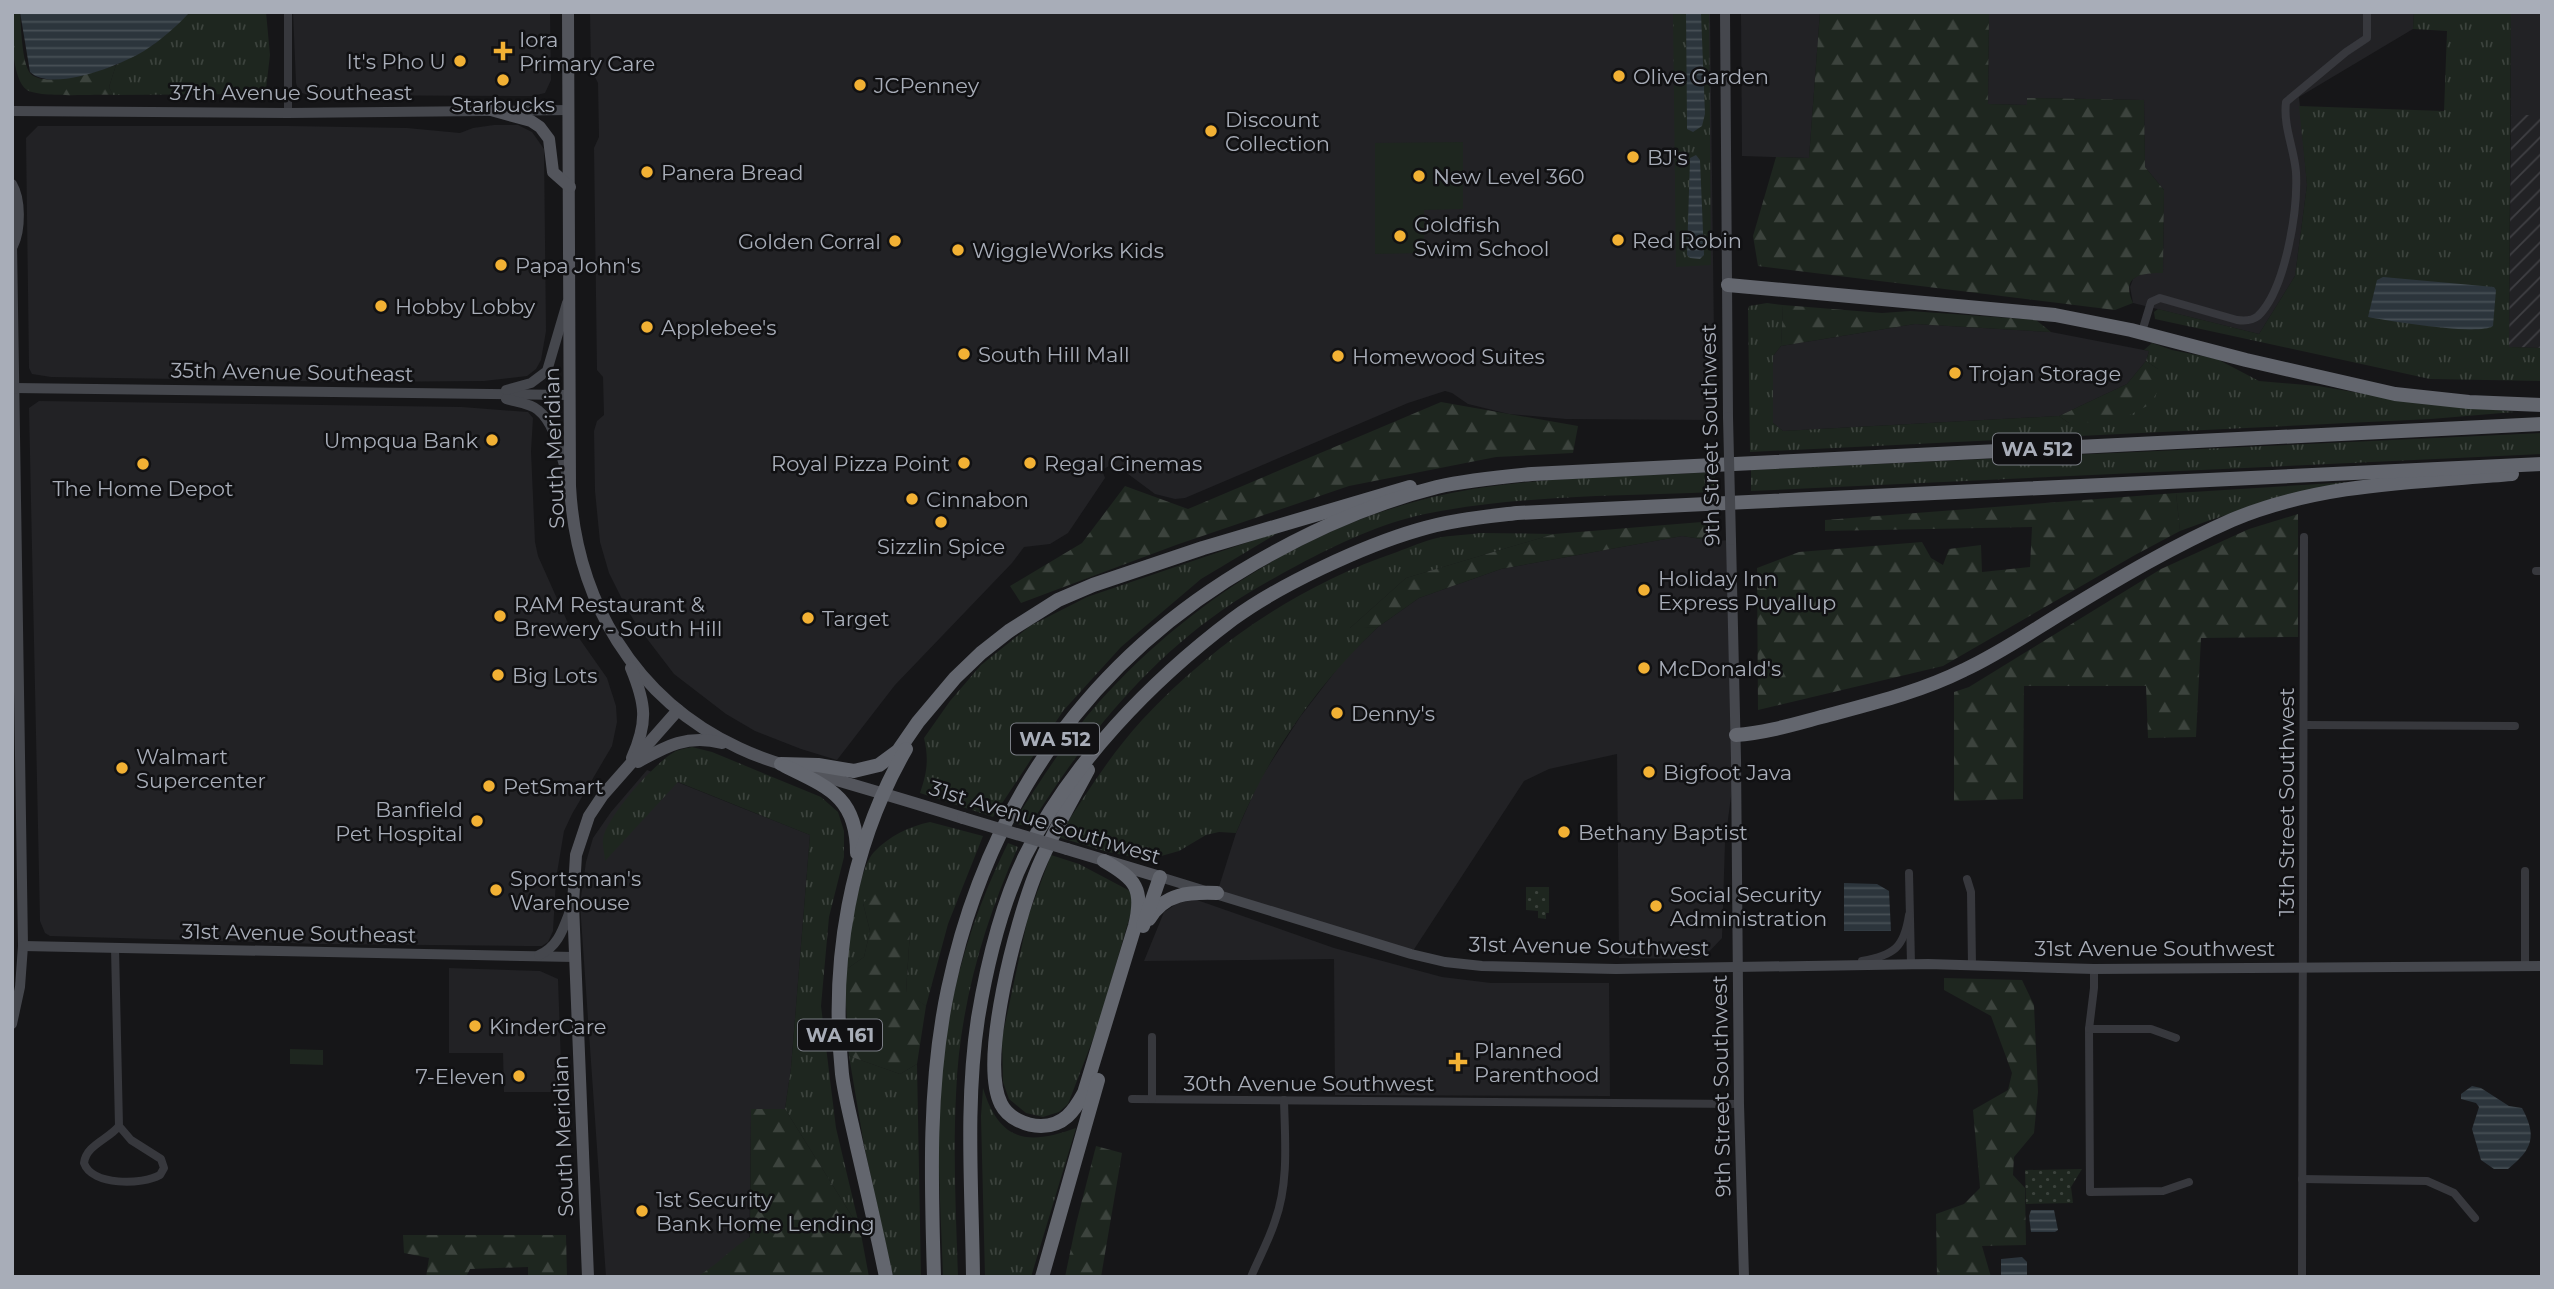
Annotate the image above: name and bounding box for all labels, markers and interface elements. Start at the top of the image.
place label: Iora Primary Care [519,27,655,76]
marker: Iora Primary Care [493,41,513,61]
place label: It's Pho U [347,49,446,74]
marker: It's Pho U [452,53,468,69]
place label: Olive Garden [1633,64,1769,89]
marker: Olive Garden [1611,68,1627,84]
marker: Starbucks [495,72,511,88]
place label: JCPenney [873,73,980,98]
marker: JCPenney [852,77,868,93]
street label: 37th Avenue Southeast [169,80,413,105]
place label: Starbucks [451,92,555,117]
place label: Discount Collection [1225,107,1330,156]
marker: Discount Collection [1203,123,1219,139]
place label: BJ's [1647,145,1688,170]
marker: BJ's [1625,149,1641,165]
place label: Panera Bread [661,160,803,185]
marker: Panera Bread [639,164,655,180]
place label: New Level 360 [1433,164,1585,189]
marker: New Level 360 [1411,168,1427,184]
place label: Goldfish Swim School [1414,212,1549,261]
marker: Goldfish Swim School [1392,228,1408,244]
place label: Red Robin [1632,228,1742,253]
place label: Golden Corral [738,229,881,254]
marker: Red Robin [1610,232,1626,248]
marker: Golden Corral [887,233,903,249]
place label: WiggleWorks Kids [972,238,1164,263]
marker: WiggleWorks Kids [950,242,966,258]
place label: Papa John's [515,253,641,278]
marker: Papa John's [493,257,509,273]
place label: Hobby Lobby [395,294,536,319]
marker: Hobby Lobby [373,298,389,314]
place label: Applebee's [661,315,776,340]
marker: Applebee's [639,319,655,335]
street label: 9th Street Southwest [1696,324,1724,546]
place label: South Hill Mall [978,342,1130,367]
place label: Homewood Suites [1352,344,1545,369]
marker: South Hill Mall [956,346,972,362]
marker: Homewood Suites [1330,348,1346,364]
street label: 35th Avenue Southeast [170,357,414,387]
place label: Trojan Storage [1969,361,2121,386]
marker: Trojan Storage [1947,365,1963,381]
street label: South Meridian [539,367,569,529]
place label: Umpqua Bank [324,428,478,453]
marker: Umpqua Bank [484,432,500,448]
road number: WA 512 [1993,433,2081,464]
place label: Royal Pizza Point [771,451,950,476]
place label: Regal Cinemas [1044,451,1202,476]
marker: Royal Pizza Point [956,455,972,471]
marker: Regal Cinemas [1022,455,1038,471]
marker: The Home Depot [135,456,151,472]
place label: The Home Depot [52,476,234,501]
place label: Cinnabon [926,487,1029,512]
marker: Cinnabon [904,491,920,507]
marker: Sizzlin Spice [933,514,949,530]
place label: Sizzlin Spice [877,534,1005,559]
place label: Holiday Inn Express Puyallup [1658,566,1836,615]
marker: Holiday Inn Express Puyallup [1636,582,1652,598]
place label: RAM Restaurant & Brewery - South Hill [514,592,722,641]
place label: Target [822,606,890,631]
marker: RAM Restaurant & Brewery - South Hill [492,608,508,624]
marker: Target [800,610,816,626]
place label: McDonald's [1658,656,1781,681]
marker: McDonald's [1636,660,1652,676]
place label: Big Lots [512,663,598,688]
marker: Big Lots [490,667,506,683]
street label: 13th Street Southwest [2274,688,2299,916]
place label: Denny's [1351,701,1435,726]
marker: Denny's [1329,705,1345,721]
road number: WA 512 [1011,724,1099,754]
place label: Walmart Supercenter [136,744,266,793]
marker: Walmart Supercenter [114,760,130,776]
place label: Bigfoot Java [1663,760,1792,785]
marker: Bigfoot Java [1641,764,1657,780]
place label: PetSmart [503,774,604,799]
street label: 31st Avenue Southwest [926,775,1164,869]
marker: PetSmart [481,778,497,794]
place label: Banfield Pet Hospital [335,797,463,846]
marker: Banfield Pet Hospital [469,813,485,829]
place label: Bethany Baptist [1578,820,1748,845]
marker: Bethany Baptist [1556,824,1572,840]
place label: Sportsman's Warehouse [510,866,641,915]
marker: Sportsman's Warehouse [488,882,504,898]
place label: Social Security Administration [1670,882,1827,931]
marker: Social Security Administration [1648,898,1664,914]
street label: 31st Avenue Southeast [181,918,417,948]
street label: 31st Avenue Southwest [1468,931,1710,961]
street label: 31st Avenue Southwest [2035,936,2275,961]
street label: 9th Street Southwest [1707,975,1735,1197]
place label: KinderCare [489,1014,607,1039]
marker: KinderCare [467,1018,483,1034]
road number: WA 161 [798,1020,882,1050]
place label: Planned Parenthood [1474,1038,1599,1087]
marker: Planned Parenthood [1448,1052,1468,1072]
street label: South Meridian [548,1055,578,1217]
place label: 7-Eleven [416,1064,505,1089]
marker: 7-Eleven [511,1068,527,1084]
street label: 30th Avenue Southwest [1183,1071,1435,1096]
place label: 1st Security Bank Home Lending [656,1187,875,1236]
marker: 1st Security Bank Home Lending [634,1203,650,1219]

